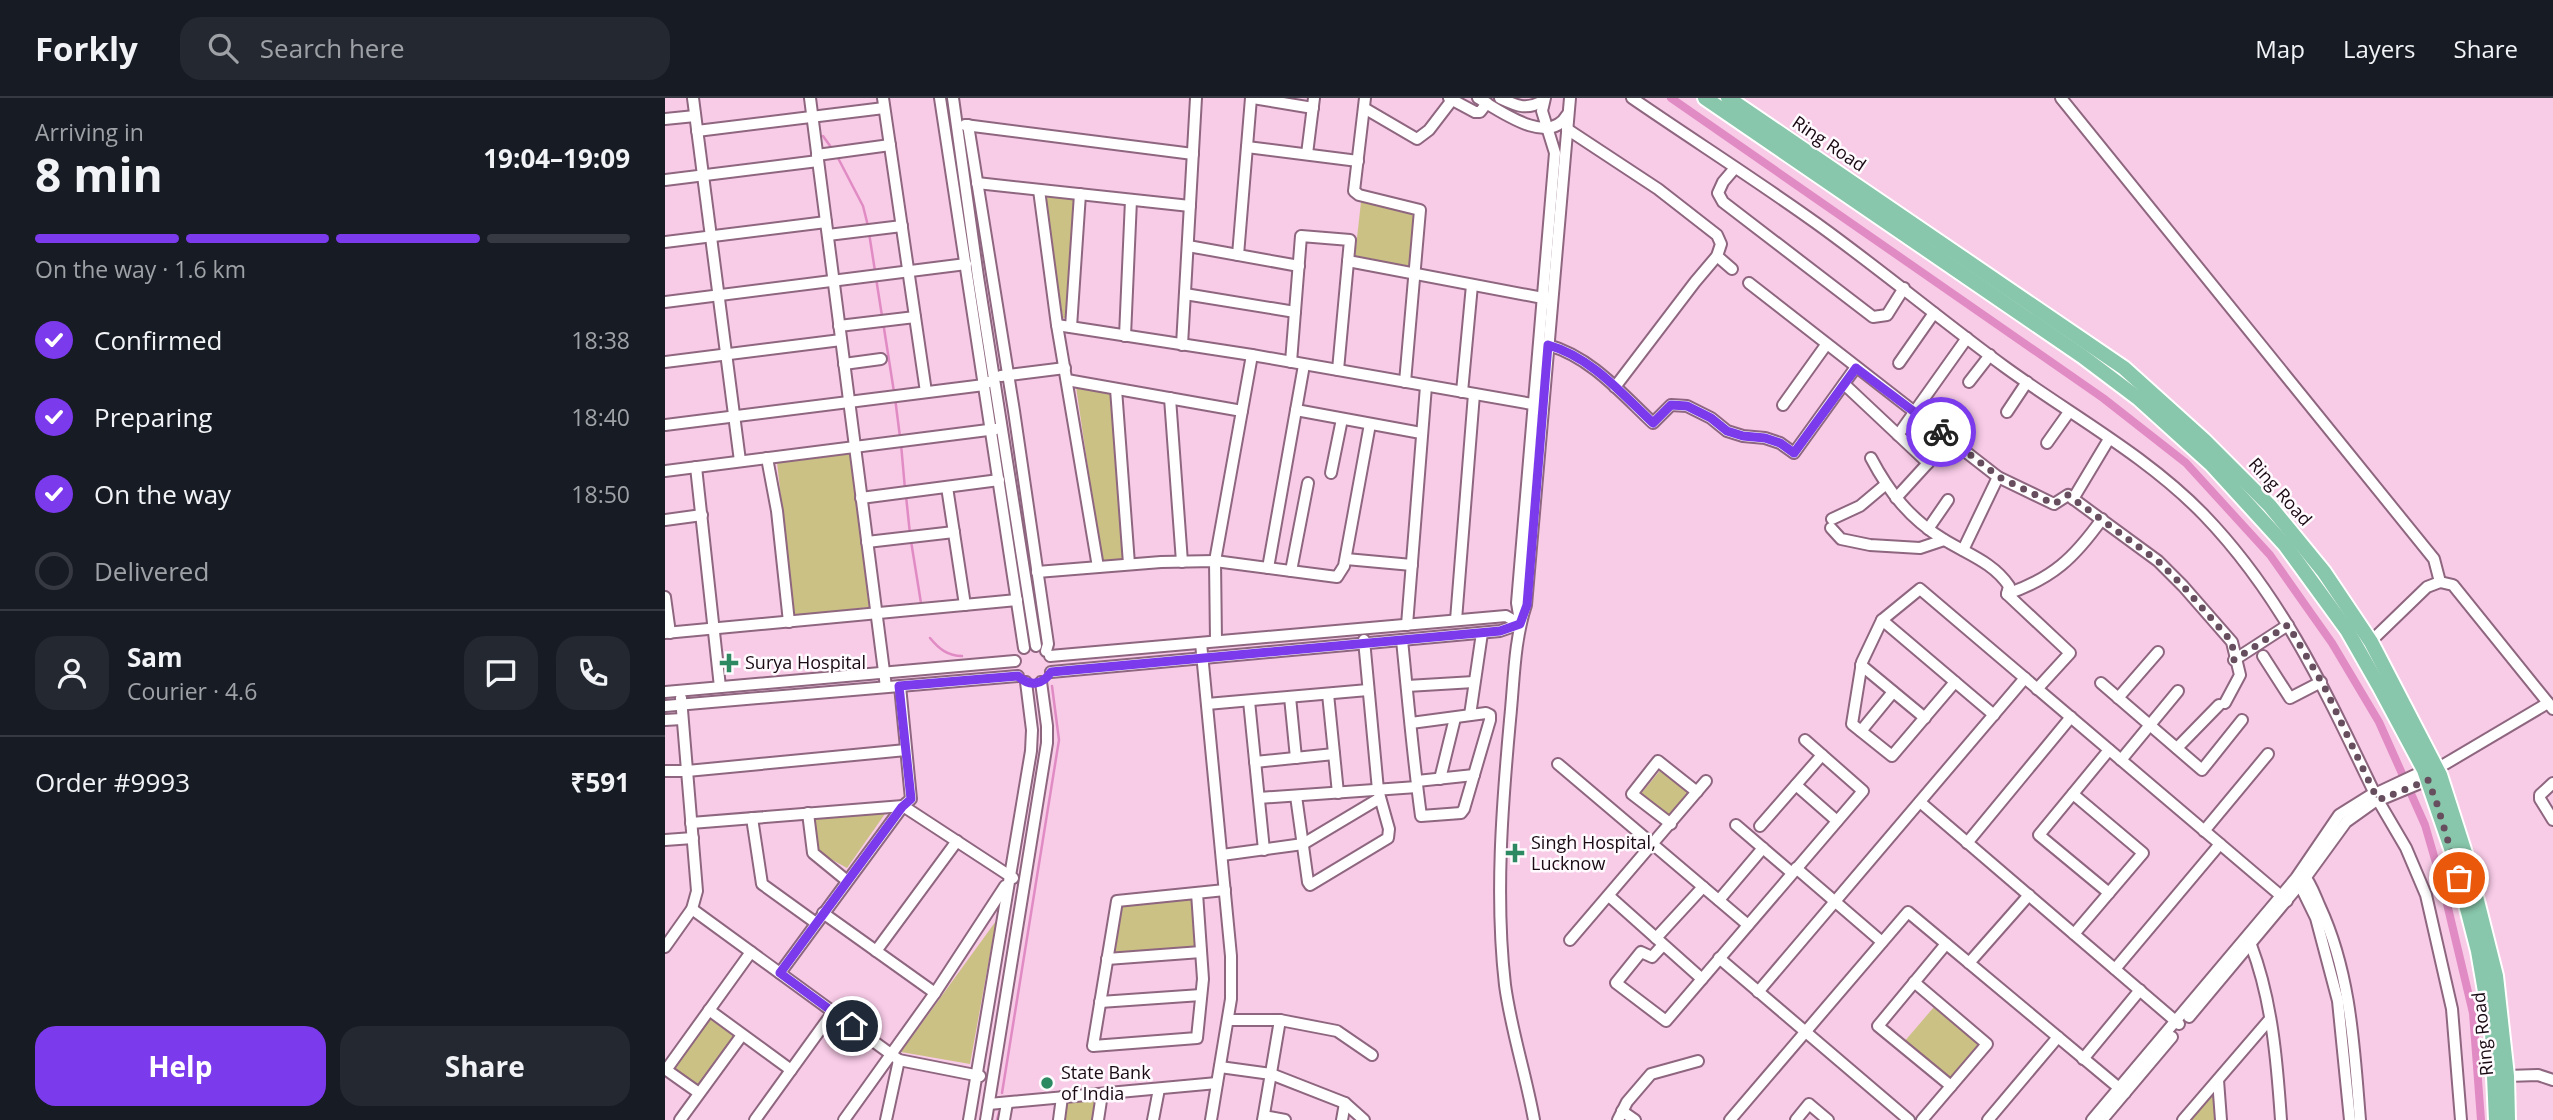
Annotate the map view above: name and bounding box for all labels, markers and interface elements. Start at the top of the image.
search box [180,17,670,80]
text: Forkly [35,26,138,71]
icon: search [204,29,242,67]
text: Search here [260,30,405,66]
text: Map [2255,32,2305,65]
text: Layers [2343,32,2416,65]
text: Share [2454,32,2518,65]
street label: Ring Road [1788,110,1871,177]
text: Arriving in [35,116,144,148]
text: 19:04–19:09 [483,140,630,176]
text: 8 min [35,143,163,205]
text: On the way · 1.6 km [35,253,246,285]
icon: check [35,321,73,359]
text: Confirmed [94,322,222,358]
text: 18:38 [571,324,630,356]
courier [1906,397,1976,467]
icon: check [35,398,73,436]
text: Preparing [94,399,212,435]
text: 18:40 [571,401,630,433]
icon: bike [1922,413,1960,451]
street label: Ring Road [2244,452,2318,531]
icon: check [35,475,73,513]
text: On the way [94,476,231,512]
text: 18:50 [571,478,630,510]
text: Delivered [94,553,209,589]
button: person [35,636,109,710]
button: chat [464,636,538,710]
button: phone [556,636,630,710]
text: Sam [127,639,183,675]
place label: Surya Hospital [745,650,866,674]
marker: Surya Hospital [719,653,739,673]
text: Courier · 4.6 [127,675,257,707]
text: Order #9993 [35,764,190,800]
text: ₹591 [571,764,630,800]
place label: Singh Hospital, Lucknow [1531,830,1656,875]
marker: Singh Hospital, Lucknow [1505,843,1525,863]
pin [2429,848,2489,908]
icon: bag [2440,859,2478,897]
street label: Ring Road [2466,991,2498,1077]
pin [822,996,882,1056]
icon: home [833,1007,871,1045]
button: Help [35,1026,326,1106]
button: Share [340,1026,630,1106]
place label: State Bank of India [1061,1060,1151,1105]
marker: State Bank of India [1039,1075,1055,1091]

